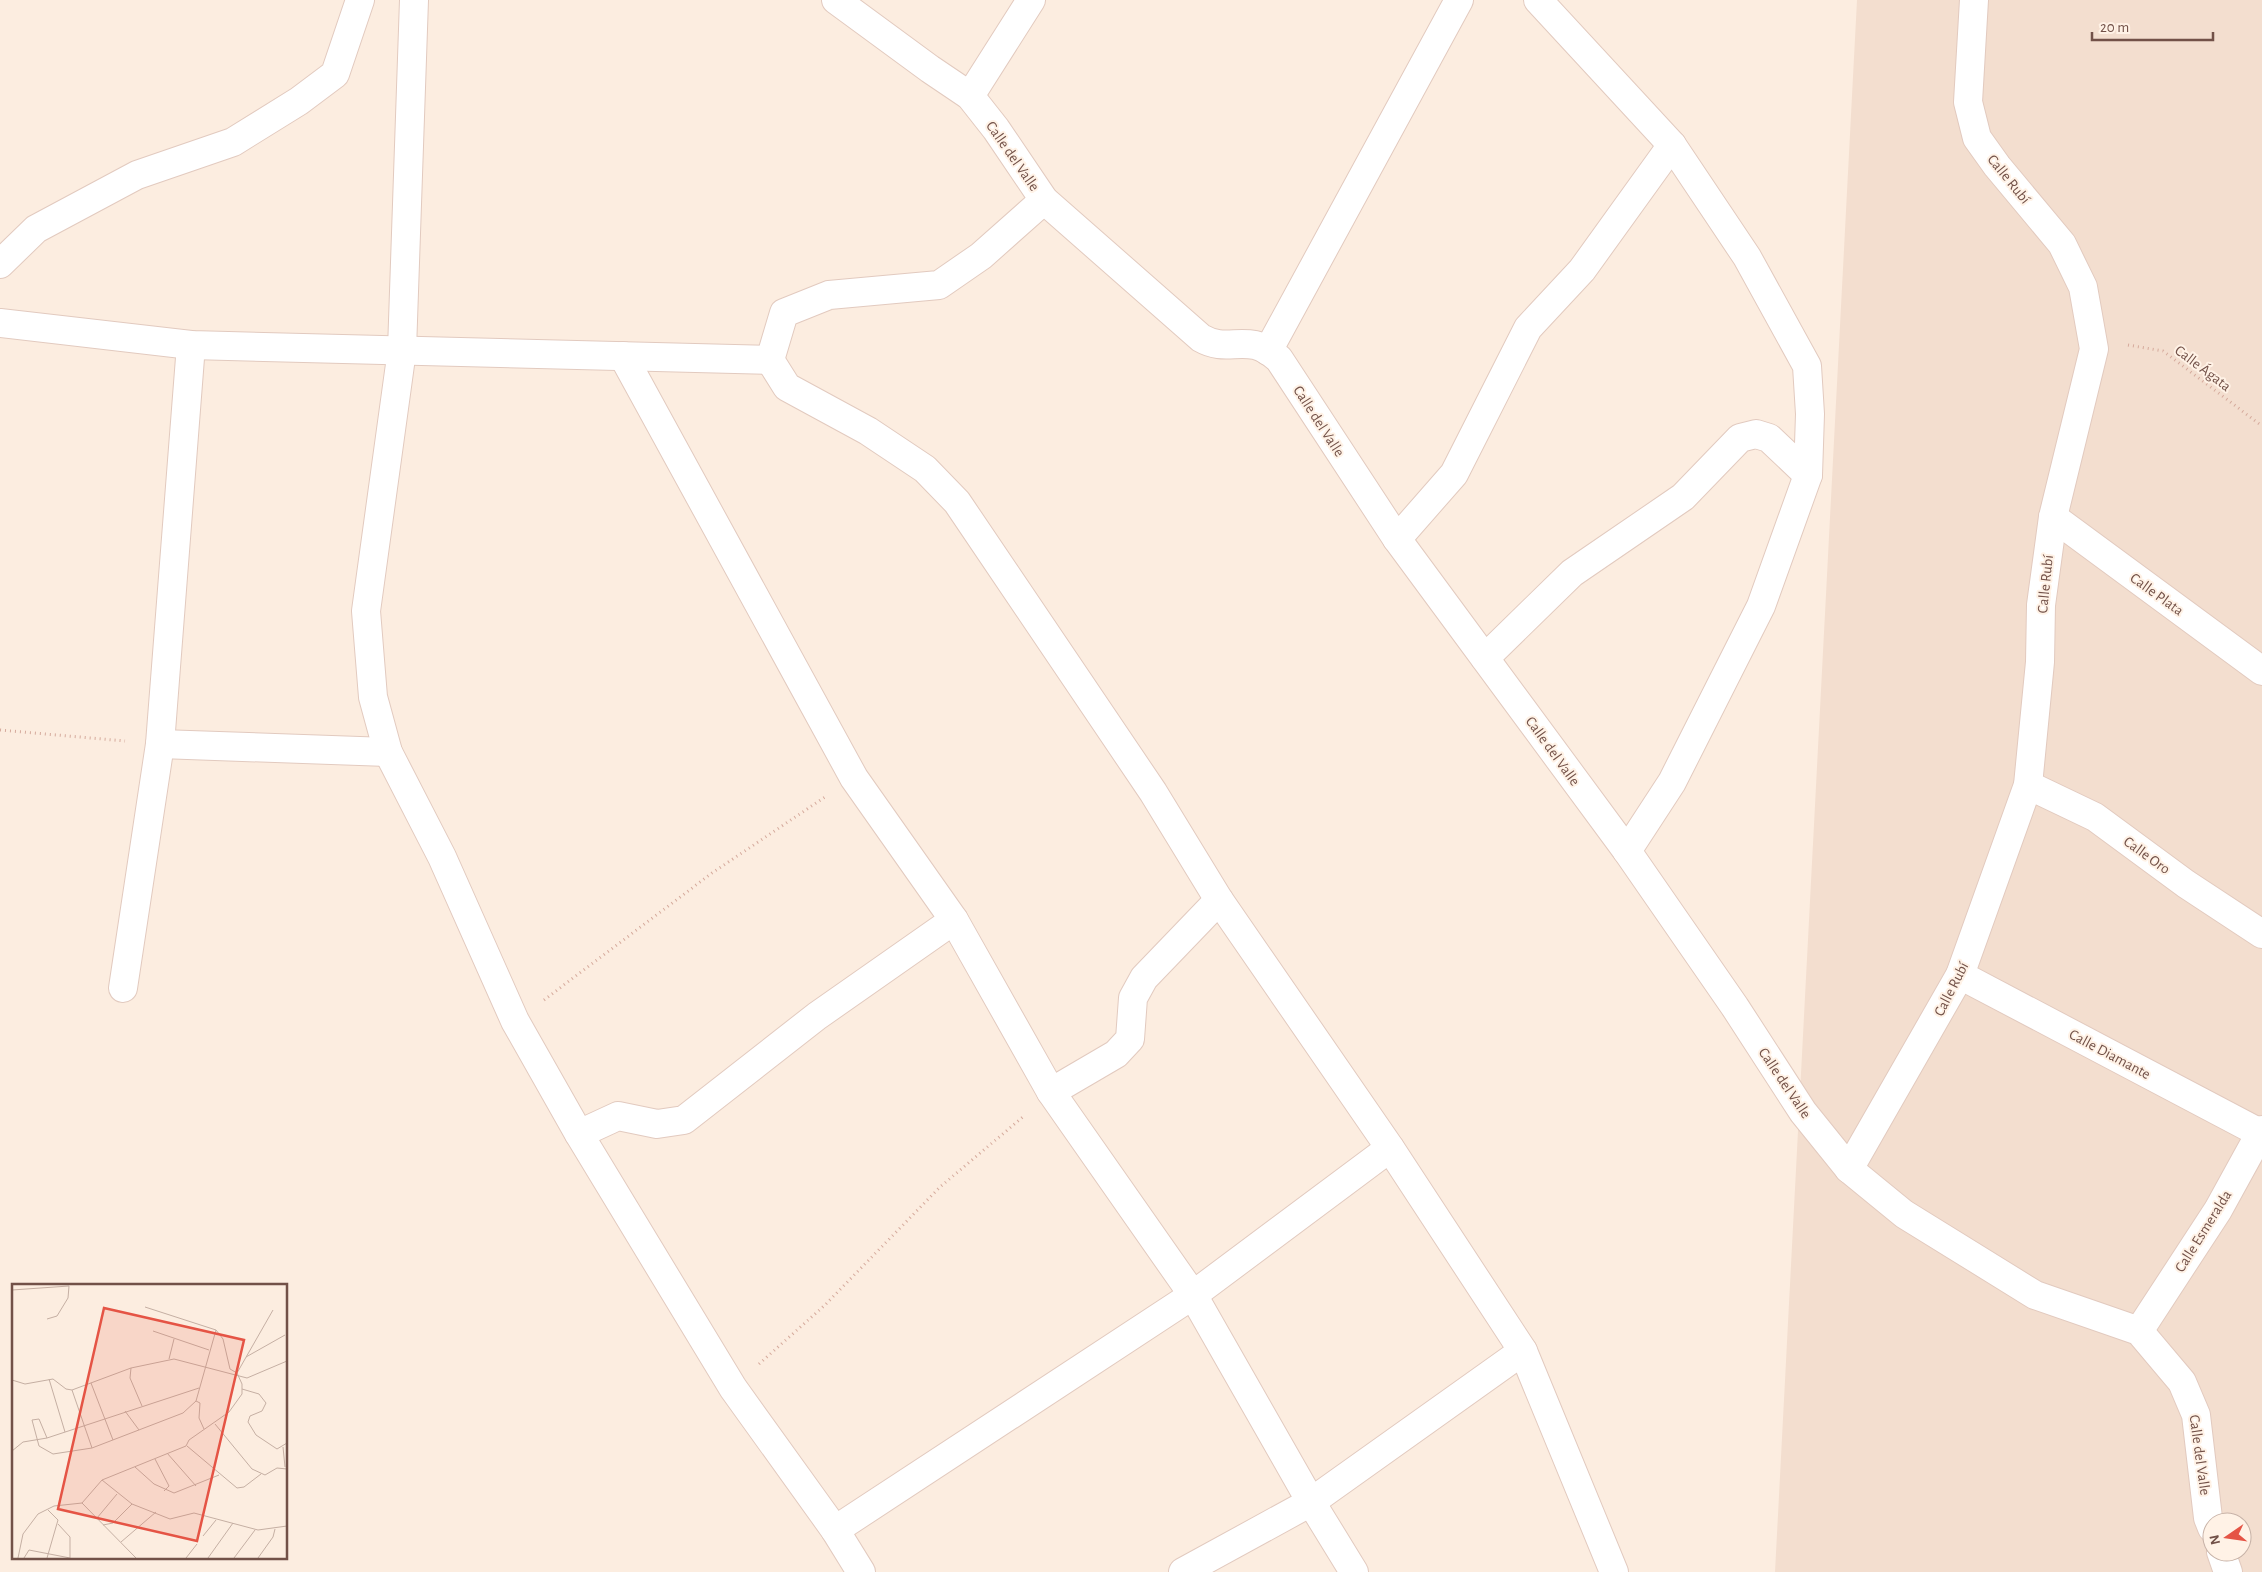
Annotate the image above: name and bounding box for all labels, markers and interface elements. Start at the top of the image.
scale bar [2092,10,2213,42]
text: 20 m [2100,20,2129,35]
street label: Calle del Valle [983,119,1042,194]
street label: Calle Rubí [1984,152,2033,207]
street label: Calle Ágata [2172,341,2235,394]
street label: Calle del Valle [1290,383,1347,460]
street label: Calle Rubí [2035,554,2056,614]
street label: Calle Plata [2127,570,2186,619]
street label: Calle del Valle [1523,714,1583,789]
street label: Calle Oro [2121,834,2173,877]
street label: Calle Rubí [1931,959,1972,1019]
street label: Calle Diamante [2067,1027,2153,1082]
street label: Calle del Valle [1756,1045,1814,1121]
street label: Calle Esmeralda [2172,1188,2235,1275]
inset map [12,1284,288,1560]
street label: Calle del Valle [2186,1414,2213,1496]
north arrow [2202,1512,2252,1562]
text: N [2207,1533,2223,1546]

